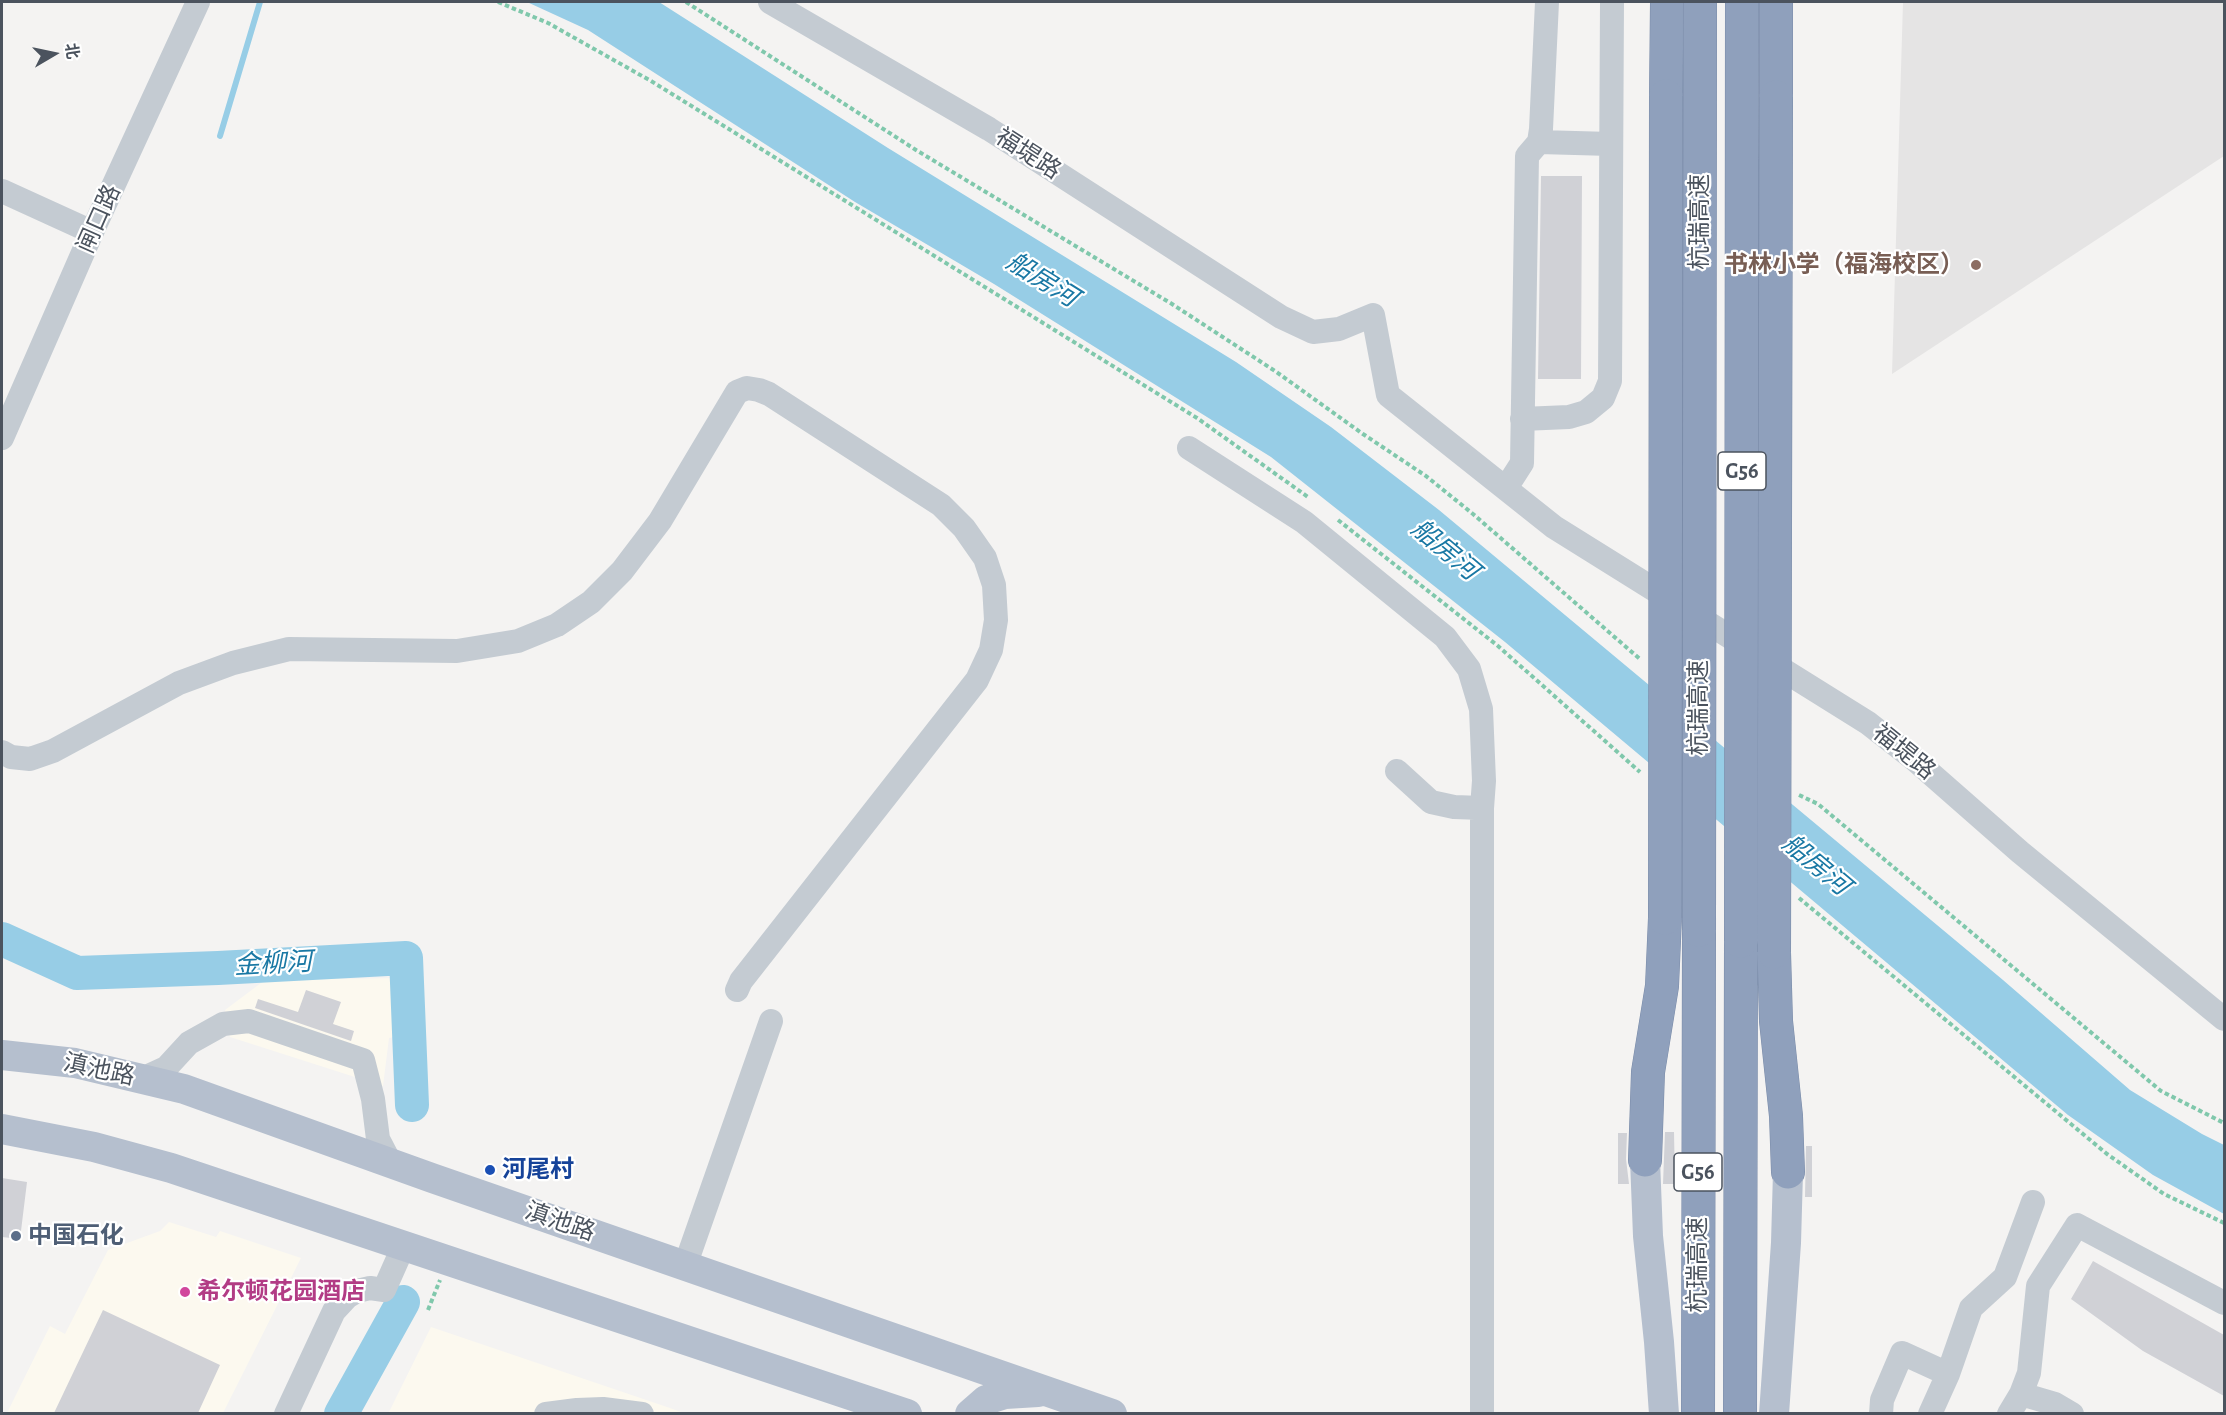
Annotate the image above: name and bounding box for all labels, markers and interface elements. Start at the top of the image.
north arrow [24,24,84,84]
text: 北 [63,42,81,60]
street label: 福堤路 [990,122,1066,186]
street label: 杭瑞高速 [1686,174,1714,270]
street label: 闸口路 [71,180,127,258]
water label: 船房河 [1001,246,1083,314]
place label: 书林小学（福海校区） [1724,251,1964,279]
marker: 书林小学（福海校区） [1969,258,1983,272]
road number: G56 [1718,452,1766,490]
water label: 船房河 [1405,513,1485,587]
street label: 杭瑞高速 [1685,660,1713,756]
street label: 福堤路 [1867,718,1941,786]
water label: 船房河 [1776,828,1856,902]
water label: 金柳河 [233,946,313,982]
street label: 滇池路 [61,1048,137,1092]
road number: G56 [1674,1153,1722,1191]
place label: 河尾村 [502,1156,574,1184]
marker: 河尾村 [483,1163,497,1177]
street label: 滇池路 [521,1197,599,1247]
street label: 杭瑞高速 [1684,1217,1712,1313]
place label: 中国石化 [28,1222,124,1250]
marker: 中国石化 [9,1229,23,1243]
place label: 希尔顿花园酒店 [197,1278,365,1306]
marker: 希尔顿花园酒店 [178,1285,192,1299]

